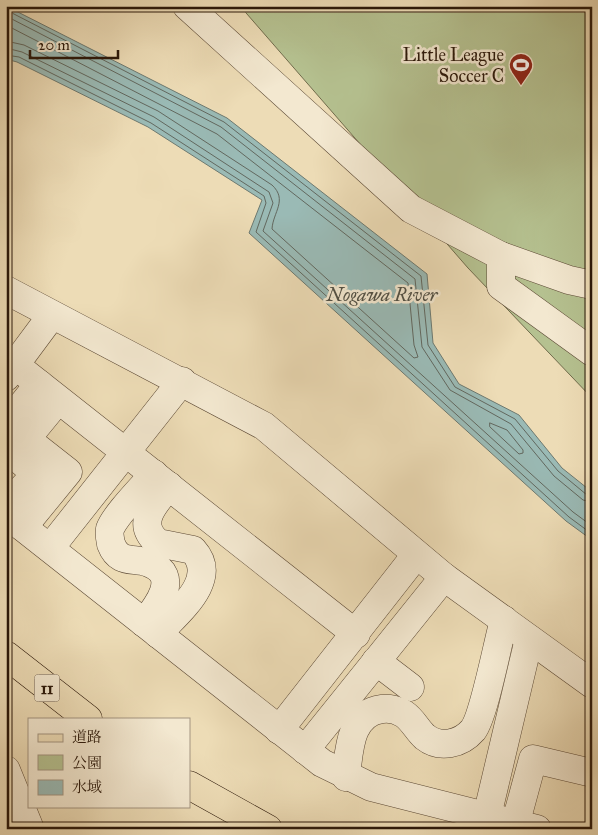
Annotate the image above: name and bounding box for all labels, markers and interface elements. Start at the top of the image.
scale bar [30,28,118,60]
text: 20 m [38,36,70,54]
place label: Little League Soccer C [403,44,504,87]
sports icon: Little League Soccer C [508,52,534,86]
water label: Nogawa River [326,283,438,306]
road number: 11 [34,674,60,701]
legend [28,718,190,808]
text: 道路 [72,728,102,746]
text: 公園 [72,754,102,772]
text: 水域 [72,778,102,796]

